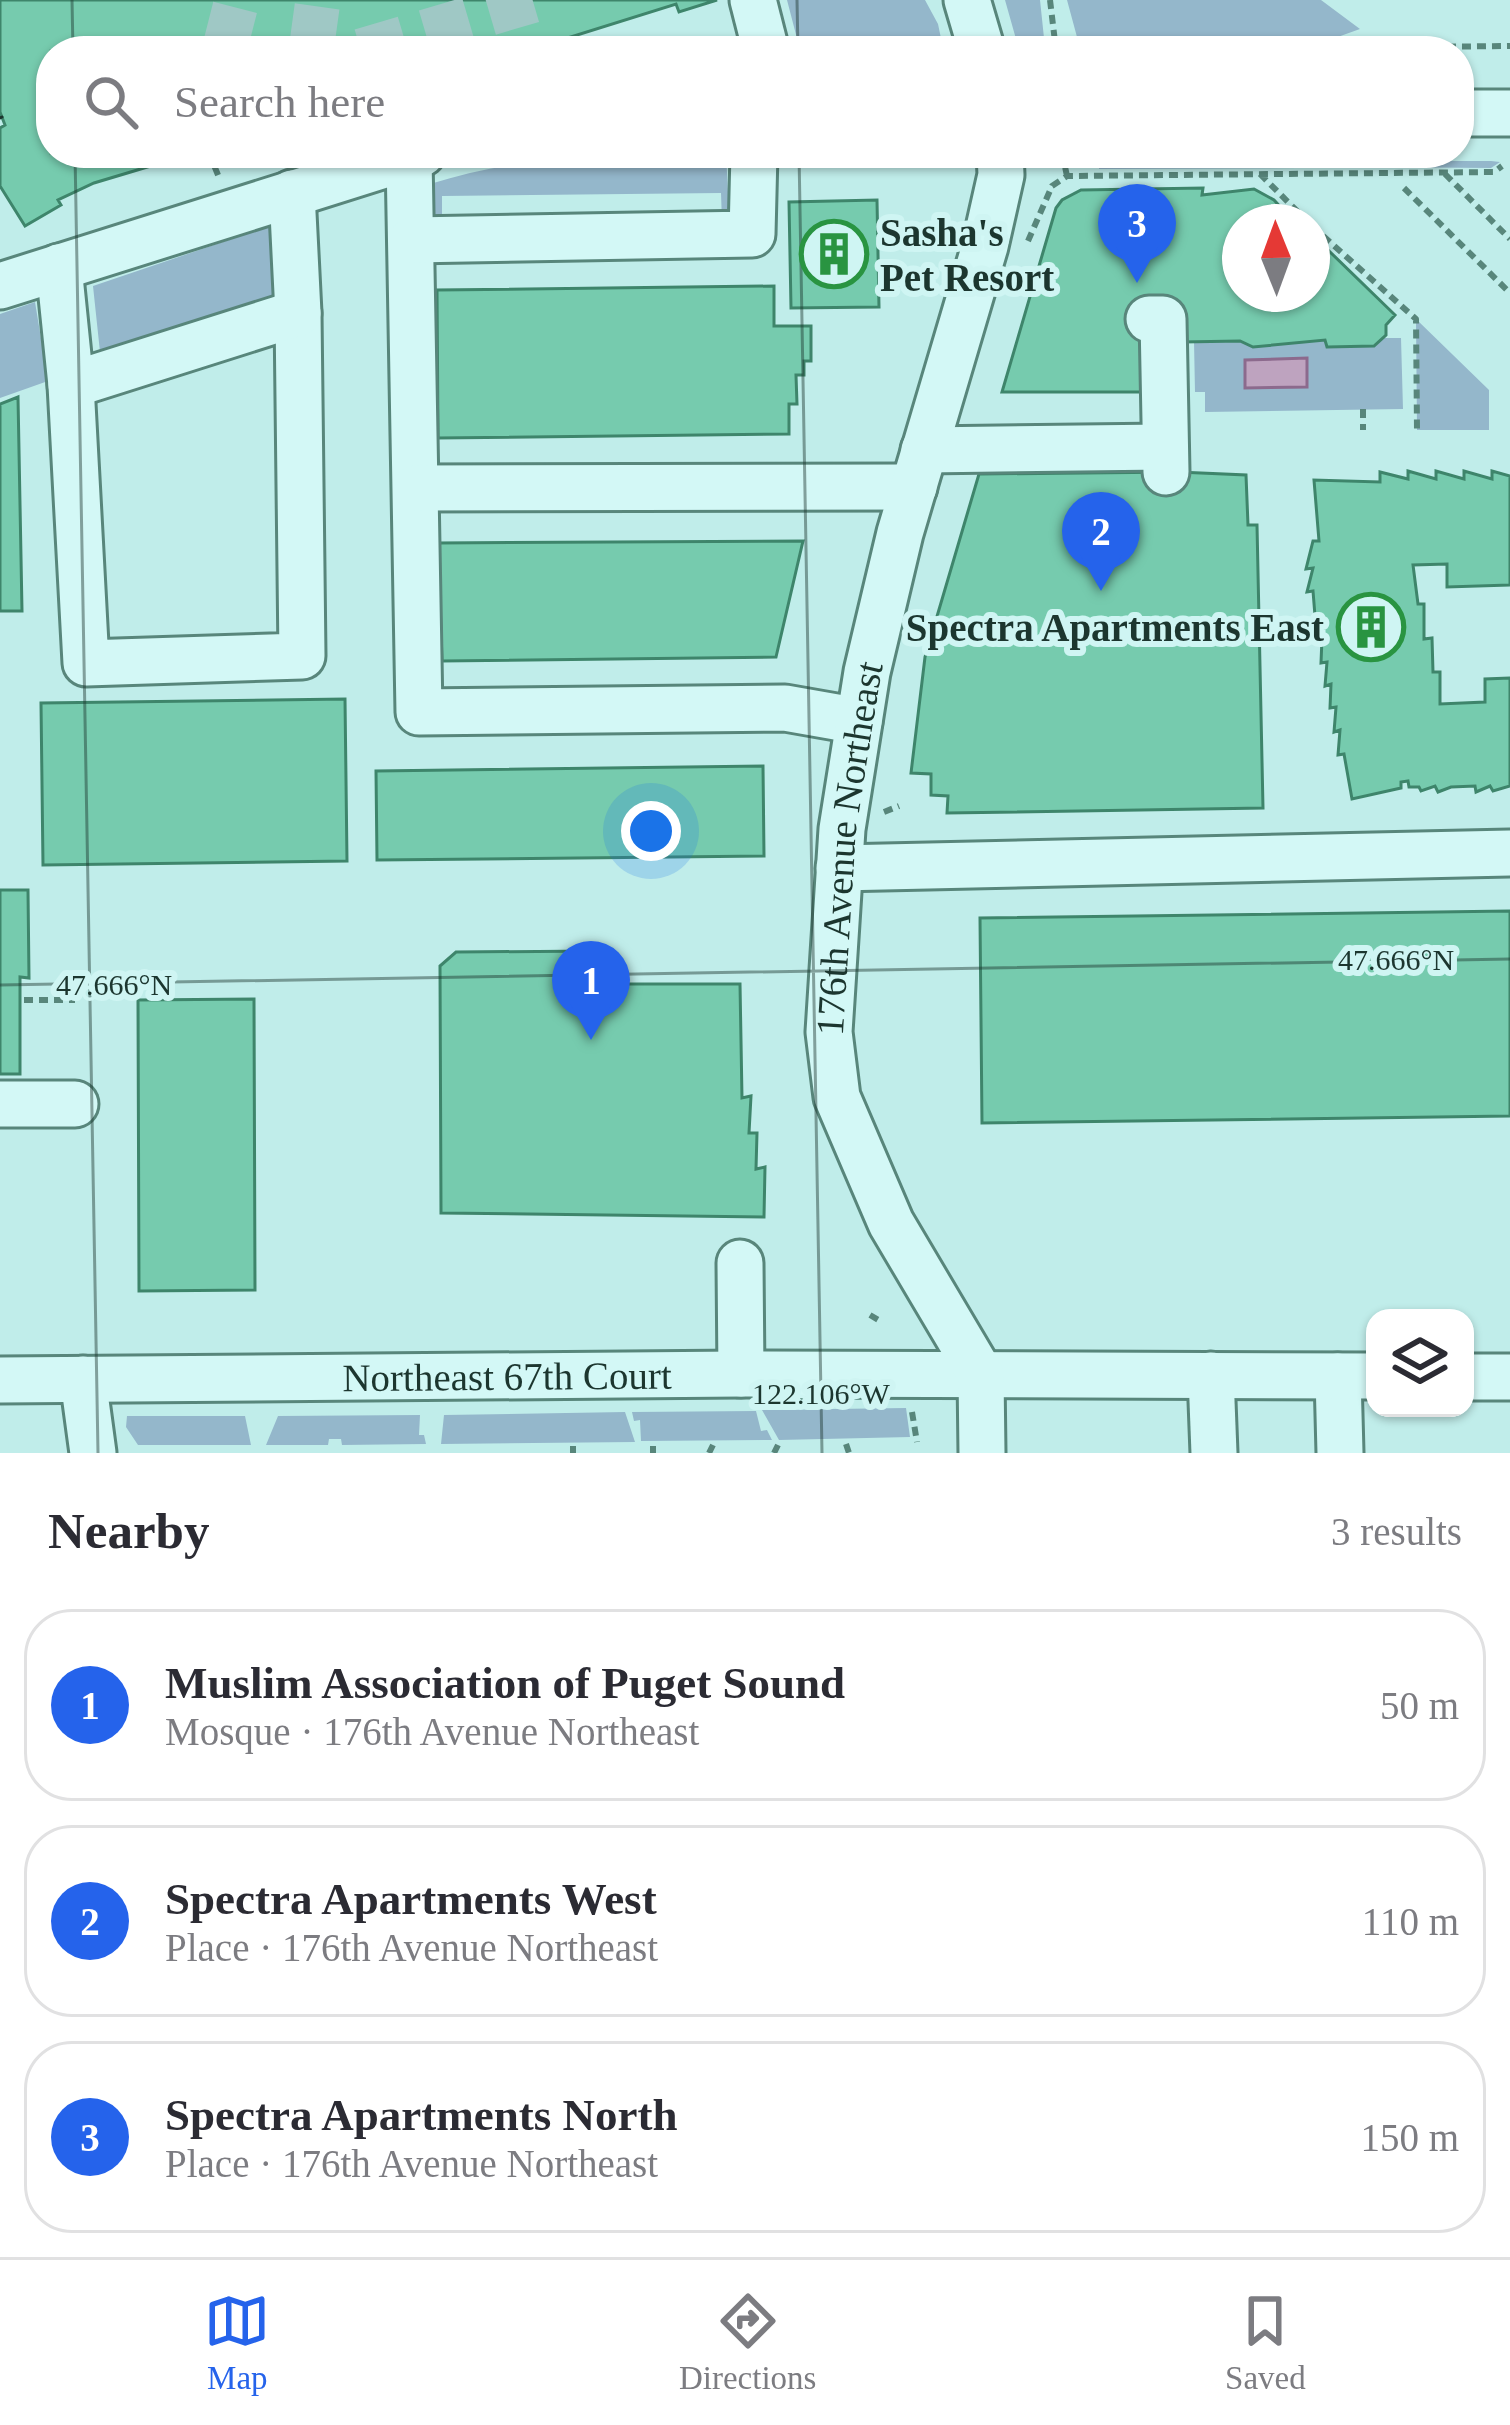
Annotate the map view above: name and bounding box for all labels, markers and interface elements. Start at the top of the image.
search box [36,36,1474,168]
icon: search [78,69,144,135]
text: Search here [174,77,385,127]
pin: 3 [1098,184,1176,283]
north arrow [1222,204,1330,312]
place label: Sasha's Pet Resort [880,211,1054,299]
building icon: Sasha's Pet Resort [799,219,869,289]
pin: 2 [1062,492,1140,591]
building icon: Spectra Apartments East [1336,592,1406,662]
place label: Spectra Apartments East [906,606,1324,650]
street label: 176th Avenue Northeast [807,657,890,1037]
your location [621,801,681,861]
pin: 1 [552,941,630,1040]
text: 47.666°N [1338,943,1454,976]
text: 47.666°N [56,968,172,1001]
map controls [1366,1309,1474,1417]
button: layers [1366,1309,1474,1417]
street label: Northeast 67th Court [342,1353,672,1399]
text: 122.106°W [752,1377,891,1410]
text: Nearby [48,1503,209,1559]
text: 3 results [1331,1510,1462,1553]
text: Muslim Association of Puget Sound [165,1658,845,1708]
text: 1 [80,1684,100,1727]
text: 50 m [1380,1684,1459,1727]
text: Mosque · 176th Avenue Northeast [165,1710,699,1753]
text: Spectra Apartments West [165,1874,657,1924]
text: 2 [80,1900,100,1943]
text: 110 m [1362,1900,1459,1943]
text: Place · 176th Avenue Northeast [165,1926,658,1969]
text: Spectra Apartments North [165,2090,677,2140]
text: 3 [80,2116,100,2159]
text: 150 m [1360,2116,1459,2159]
text: Place · 176th Avenue Northeast [165,2142,658,2185]
tab: Map [204,2288,270,2397]
tab: Directions [679,2288,816,2397]
tab: Saved [1225,2288,1306,2397]

